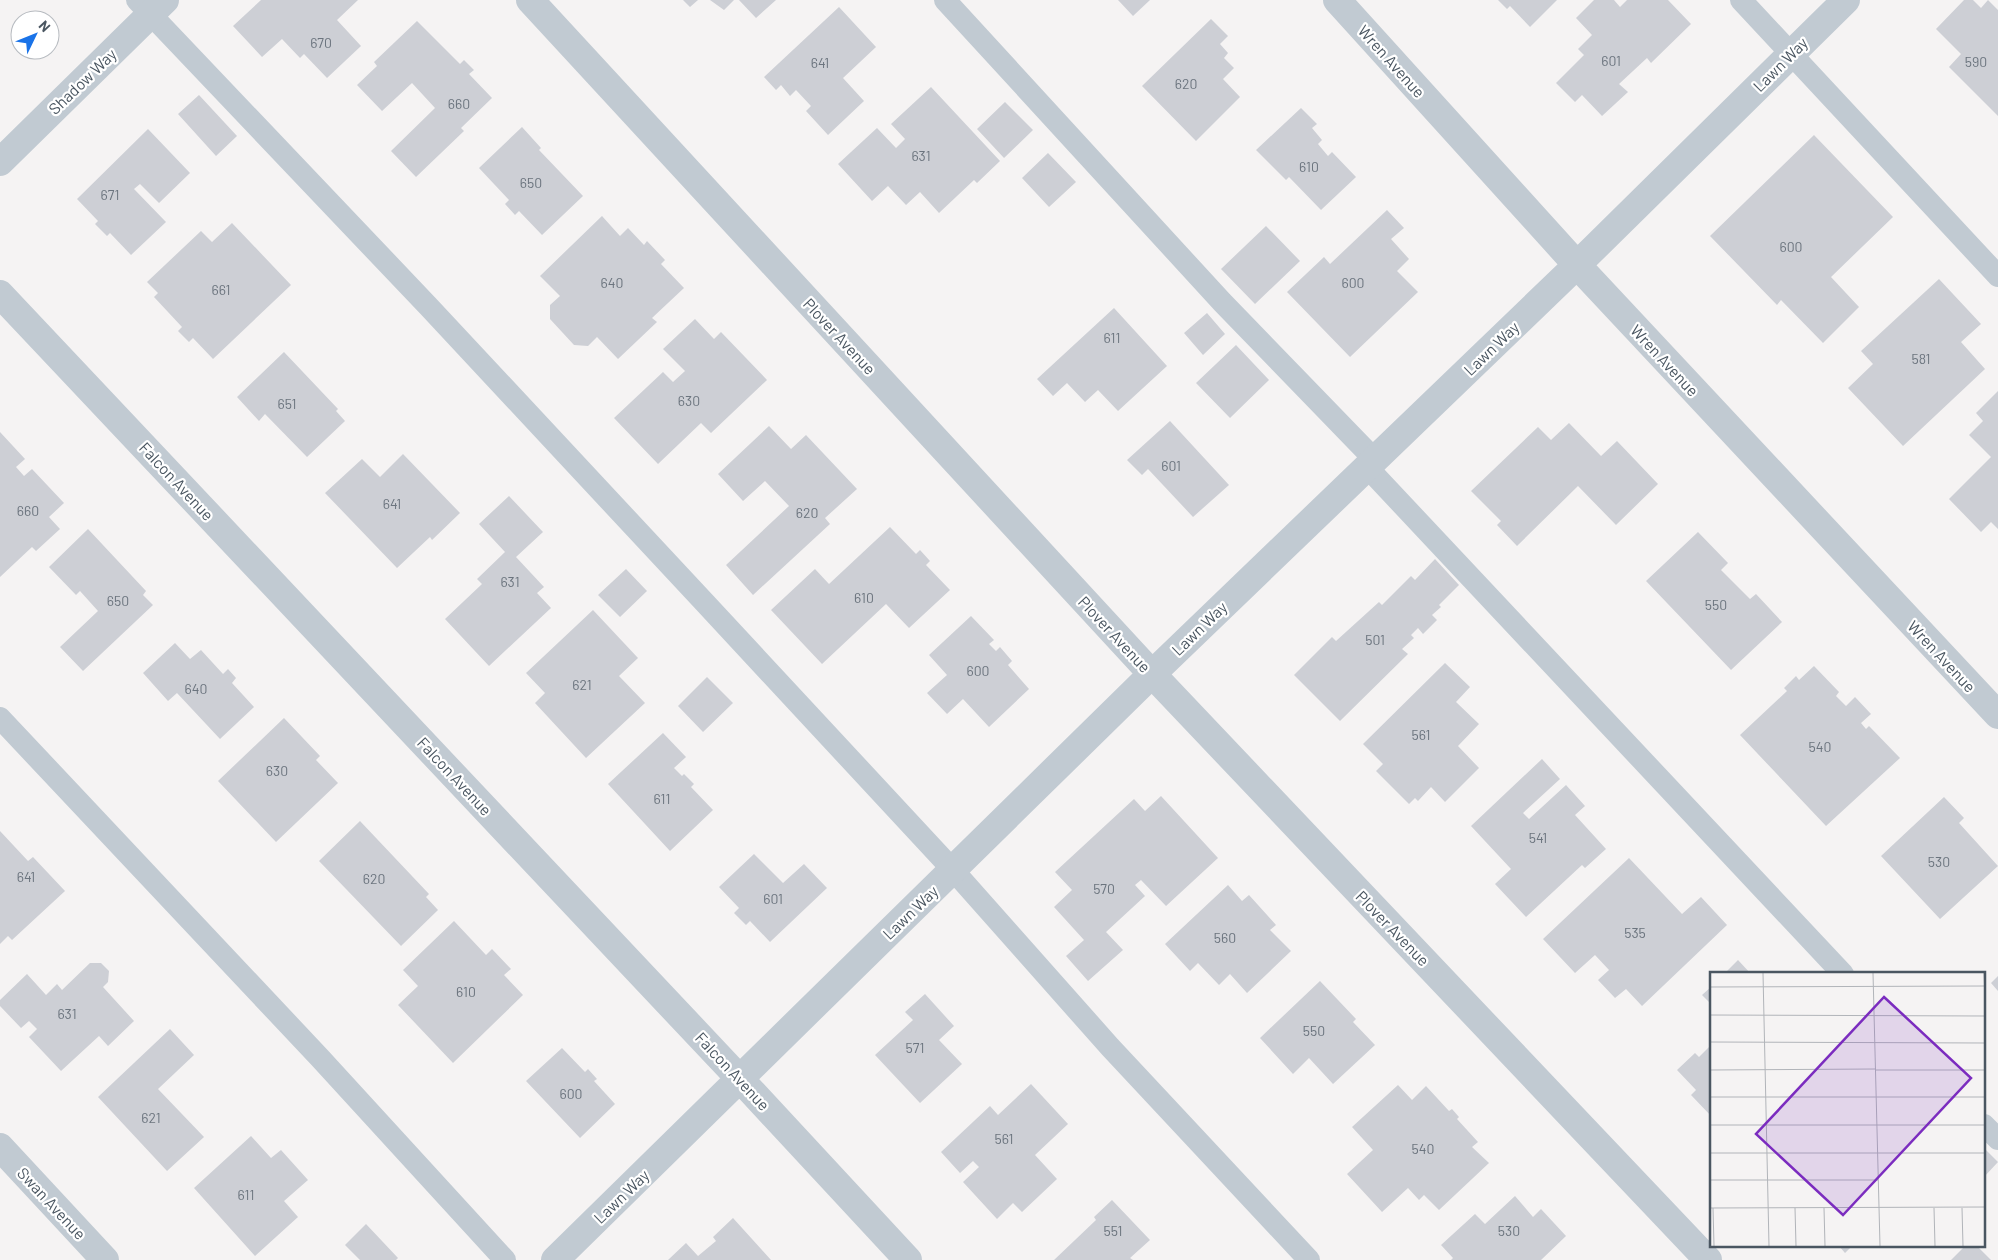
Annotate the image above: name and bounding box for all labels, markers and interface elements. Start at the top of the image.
north arrow [10,10,60,60]
text: N [35,17,54,35]
street label: Wren Avenue [1355,21,1429,101]
street label: Lawn Way [1749,32,1812,95]
house number: 670 [310,34,332,51]
street label: Shadow Way [44,44,120,118]
house number: 601 [1601,52,1621,69]
house number: 590 [1965,53,1987,70]
house number: 641 [811,54,829,71]
house number: 620 [1175,75,1197,92]
house number: 660 [448,95,470,112]
house number: 631 [911,147,931,164]
house number: 610 [1299,158,1319,175]
house number: 650 [520,174,542,191]
house number: 671 [101,186,119,203]
house number: 600 [1779,238,1803,255]
house number: 640 [601,274,623,291]
house number: 600 [1341,274,1365,291]
house number: 661 [211,281,231,298]
street label: Plover Avenue [800,294,880,378]
street label: Lawn Way [1459,317,1523,379]
street label: Wren Avenue [1627,320,1703,400]
house number: 611 [1104,329,1120,346]
house number: 581 [1912,350,1931,367]
house number: 630 [678,392,700,409]
house number: 651 [278,395,296,412]
street label: Falcon Avenue [136,438,218,524]
house number: 601 [1161,457,1181,474]
house number: 641 [383,495,401,512]
house number: 660 [17,502,39,519]
house number: 620 [796,504,818,521]
house number: 631 [500,573,520,590]
house number: 610 [854,589,874,606]
house number: 650 [107,592,129,609]
street label: Plover Avenue [1075,592,1155,676]
house number: 550 [1705,596,1727,613]
street label: Lawn Way [1167,597,1231,659]
street label: Wren Avenue [1904,616,1980,696]
house number: 501 [1365,631,1385,648]
house number: 600 [966,662,990,679]
house number: 621 [572,676,592,693]
house number: 640 [185,680,207,697]
house number: 561 [1411,726,1431,743]
street label: Falcon Avenue [414,733,496,819]
house number: 540 [1809,738,1831,755]
house number: 630 [266,762,288,779]
house number: 611 [654,790,670,807]
house number: 541 [1529,829,1547,846]
house number: 530 [1928,853,1950,870]
house number: 641 [17,868,35,885]
house number: 620 [363,870,385,887]
house number: 570 [1093,880,1115,897]
street label: Lawn Way [878,881,942,943]
street label: Plover Avenue [1352,886,1434,970]
house number: 601 [763,890,783,907]
house number: 535 [1624,924,1646,941]
house number: 560 [1214,929,1236,946]
inset map [1710,972,1986,1248]
house number: 610 [456,983,476,1000]
house number: 631 [57,1005,77,1022]
house number: 550 [1303,1022,1325,1039]
street label: Falcon Avenue [692,1028,774,1114]
house number: 571 [906,1039,924,1056]
house number: 600 [559,1085,583,1102]
house number: 621 [141,1109,161,1126]
house number: 561 [994,1130,1014,1147]
house number: 540 [1412,1140,1434,1157]
street label: Swan Avenue [14,1163,90,1243]
street label: Lawn Way [589,1165,653,1227]
house number: 611 [238,1186,254,1203]
house number: 551 [1104,1222,1122,1239]
house number: 530 [1498,1222,1520,1239]

